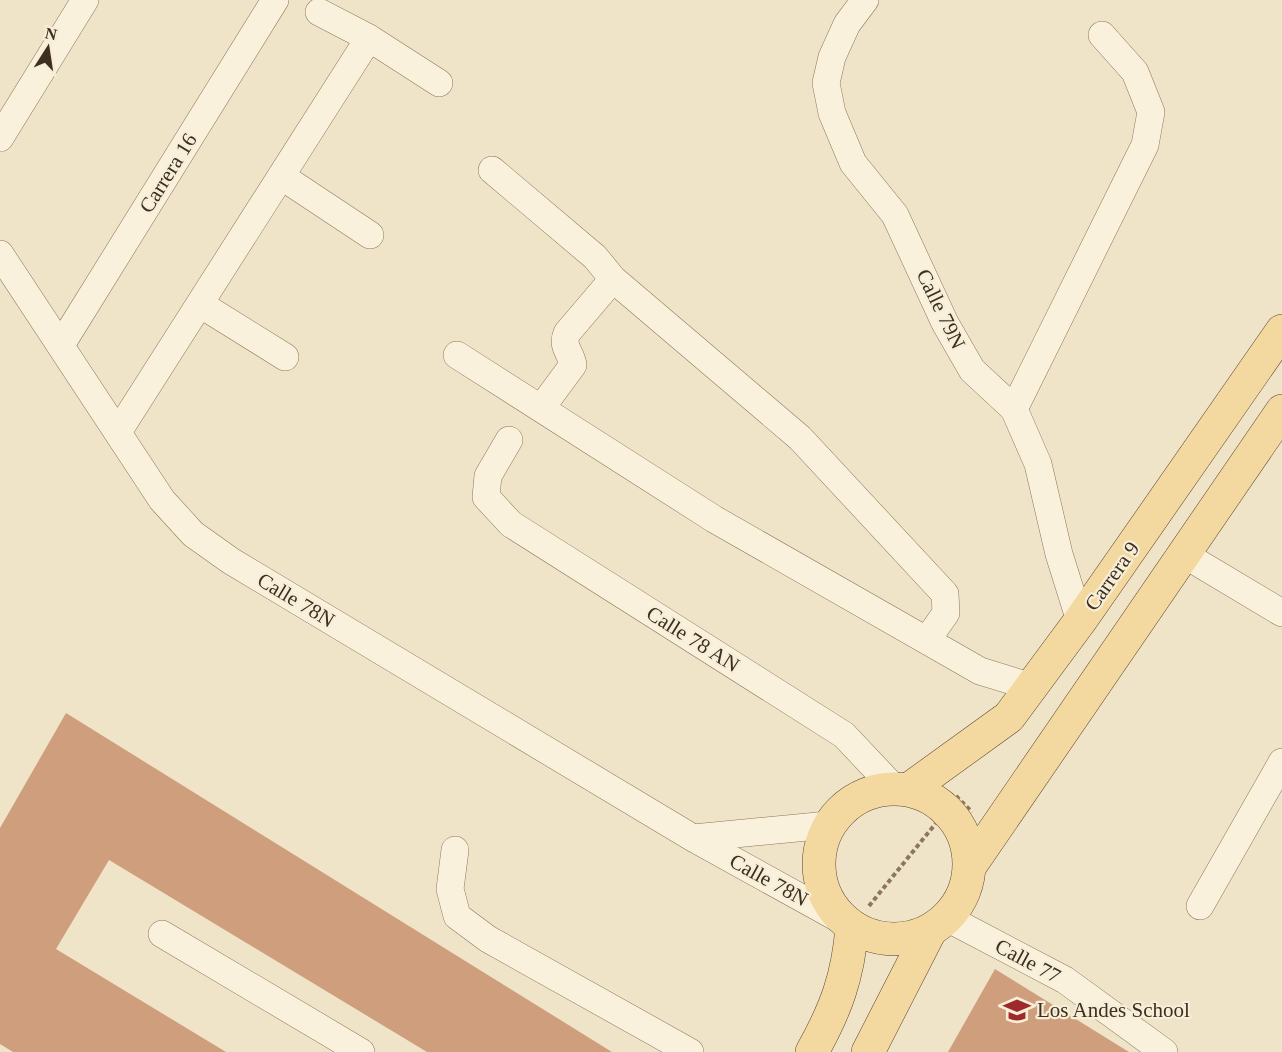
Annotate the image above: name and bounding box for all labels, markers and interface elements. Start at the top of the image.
north arrow [18,18,78,78]
text: N [44,24,59,43]
street label: Carrera 16 [134,129,202,217]
street label: Calle 79N [911,265,971,353]
street label: Carrera 9 [1080,537,1144,615]
street label: Calle 78N [253,568,339,632]
street label: Calle 78 AN [642,601,744,677]
street label: Calle 78N [726,849,812,911]
street label: Calle 77 [991,934,1065,988]
school or university icon: Los Andes School [1002,995,1032,1025]
place label: Los Andes School [1037,998,1190,1022]

